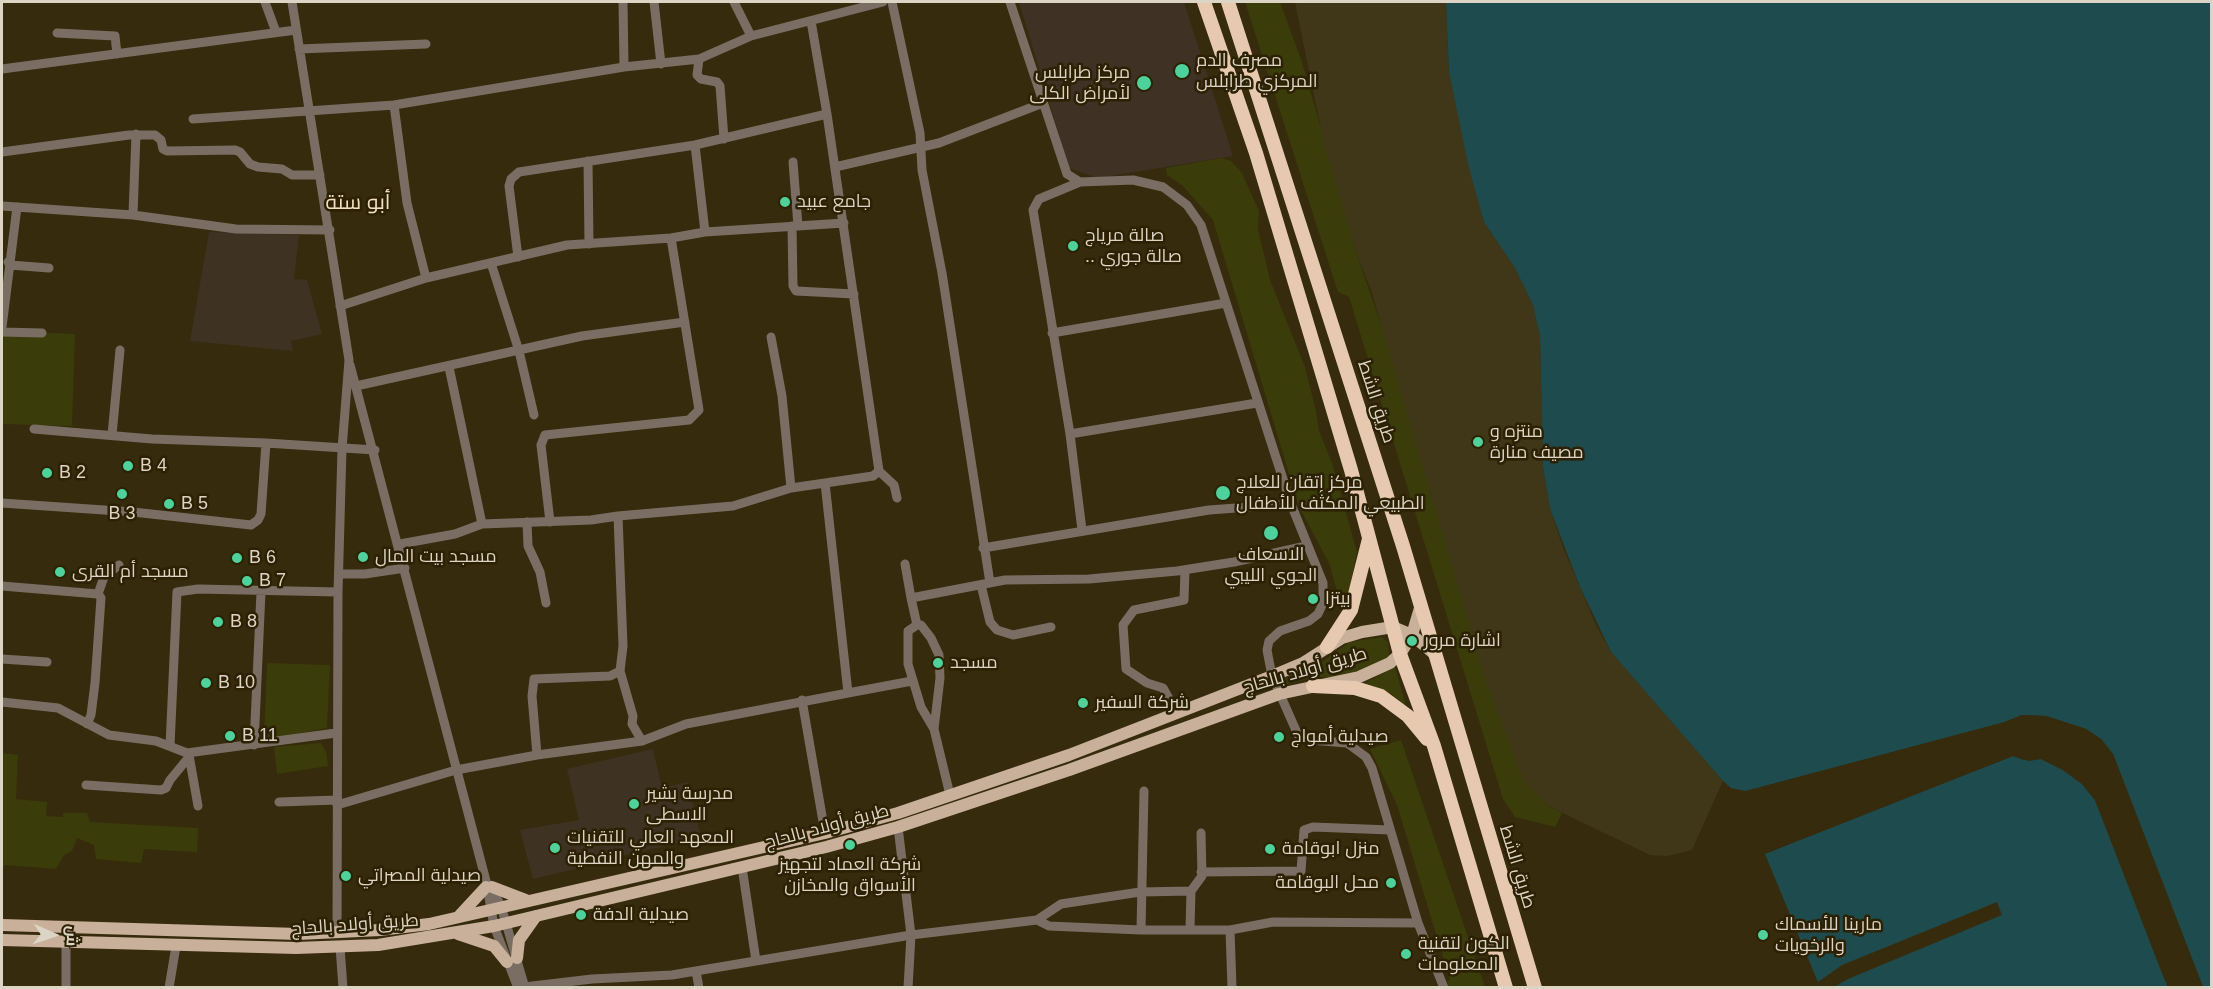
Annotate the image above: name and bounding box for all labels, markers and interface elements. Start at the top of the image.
place label: مصرف الدم المركزي طرابلس [1196,50,1318,92]
place label: مركز طرابلس لأمراض الكلى [1030,62,1130,104]
marker: مصرف الدم المركزي طرابلس [1173,62,1191,80]
marker: مركز طرابلس لأمراض الكلى [1135,74,1153,92]
district label: أبو ستة [326,190,390,216]
place label: جامع عبيد [797,191,871,213]
marker: جامع عبيد [778,195,792,209]
place label: صالة مرياج .. صالة جوري [1085,225,1182,268]
marker: صالة مرياج .. صالة جوري [1066,239,1080,253]
street label: طريق الشط [1352,358,1400,446]
place label: منتزه و مصيف منارة [1490,421,1584,464]
marker: منتزه و مصيف منارة [1471,435,1485,449]
place label: B 4 [140,455,167,477]
marker: B 4 [121,459,135,473]
place label: B 2 [59,462,86,484]
marker: B 2 [40,466,54,480]
place label: مركز إتقان للعلاج الطبيعي المكثف للأطفال [1236,472,1424,514]
marker: مركز إتقان للعلاج الطبيعي المكثف للأطفال [1214,484,1232,502]
marker: B 3 [115,487,129,501]
place label: B 5 [181,493,208,515]
marker: B 5 [162,497,176,511]
place label: B 3 [108,503,136,525]
marker: الاسعاف الجوي الليبي [1262,524,1280,542]
place label: الاسعاف الجوي الليبي [1225,544,1317,586]
place label: مسجد بيت المال [375,546,497,568]
place label: B 6 [249,547,276,569]
marker: مسجد بيت المال [356,550,370,564]
marker: B 6 [230,551,244,565]
place label: مسجد أم القرى [72,561,188,583]
marker: مسجد أم القرى [53,565,67,579]
place label: B 7 [259,570,286,592]
marker: B 7 [240,574,254,588]
place label: بيتزا [1325,588,1351,610]
marker: بيتزا [1306,592,1320,606]
place label: B 8 [230,611,257,633]
marker: B 8 [211,615,225,629]
place label: اشارة مرور [1424,630,1501,652]
marker: اشارة مرور [1405,634,1419,648]
street label: طريق أولاد بالحاج [1241,643,1369,699]
place label: مسجد [950,652,998,674]
marker: مسجد [931,656,945,670]
place label: B 10 [218,672,255,694]
marker: B 10 [199,676,213,690]
place label: شركة السفير [1095,692,1189,714]
marker: شركة السفير [1076,696,1090,710]
place label: B 11 [242,725,278,747]
place label: صيدلية أمواج [1291,726,1388,748]
marker: B 11 [223,729,237,743]
marker: صيدلية أمواج [1272,730,1286,744]
place label: مدرسة بشير الاسطى [646,783,733,826]
marker: مدرسة بشير الاسطى [627,797,641,811]
street label: طريق أولاد بالحاج [763,800,891,854]
street label: طريق الشط [1494,823,1540,911]
place label: المعهد العالي للتقنيات والمهن النفطية [567,827,734,870]
marker: شركة العماد لتجهيز الأسواق والمخازن [843,838,857,852]
place label: منزل ابوقامة [1282,838,1379,860]
marker: المعهد العالي للتقنيات والمهن النفطية [548,841,562,855]
marker: منزل ابوقامة [1263,842,1277,856]
place label: شركة العماد لتجهيز الأسواق والمخازن [779,854,921,896]
place label: صيدلية المصراتي [358,865,481,887]
marker: صيدلية المصراتي [339,869,353,883]
place label: محل البوقامة [1275,872,1379,894]
marker: محل البوقامة [1384,876,1398,890]
place label: صيدلية الدفة [593,904,689,926]
north arrow [24,905,84,965]
marker: صيدلية الدفة [574,908,588,922]
street label: طريق أولاد بالحاج [291,910,419,940]
place label: مارينا للأسماك والرخويات [1775,914,1882,956]
text: ش [63,925,82,947]
marker: مارينا للأسماك والرخويات [1756,928,1770,942]
place label: الكون لتقنية المعلومات [1418,933,1510,976]
marker: الكون لتقنية المعلومات [1399,947,1413,961]

